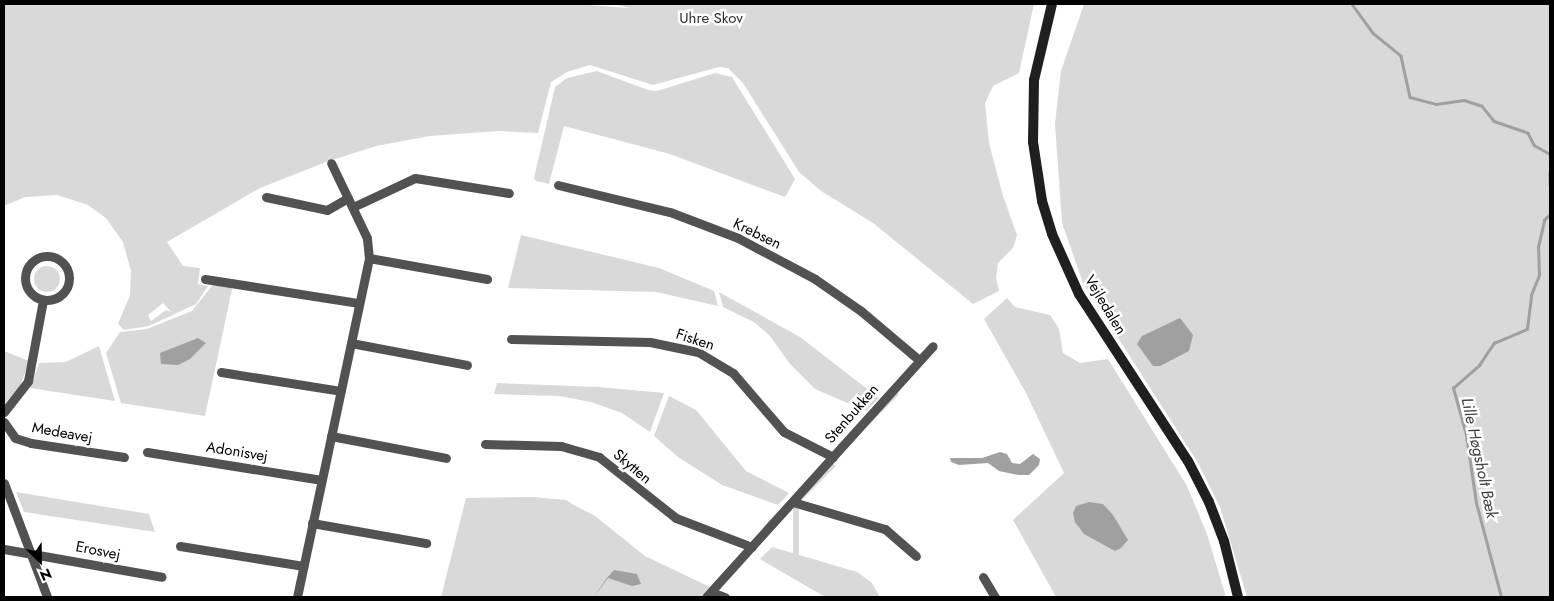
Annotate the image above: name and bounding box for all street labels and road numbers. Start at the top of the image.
street label: Krebsen [730,215,784,253]
street label: Vejledalen [1080,272,1130,338]
street label: Fisken [673,325,717,355]
street label: Stenbukken [821,381,883,447]
street label: Medeavej [30,419,94,447]
street label: Adonisvej [205,438,269,466]
street label: Skytten [609,446,655,488]
street label: Erosvej [74,538,122,564]

